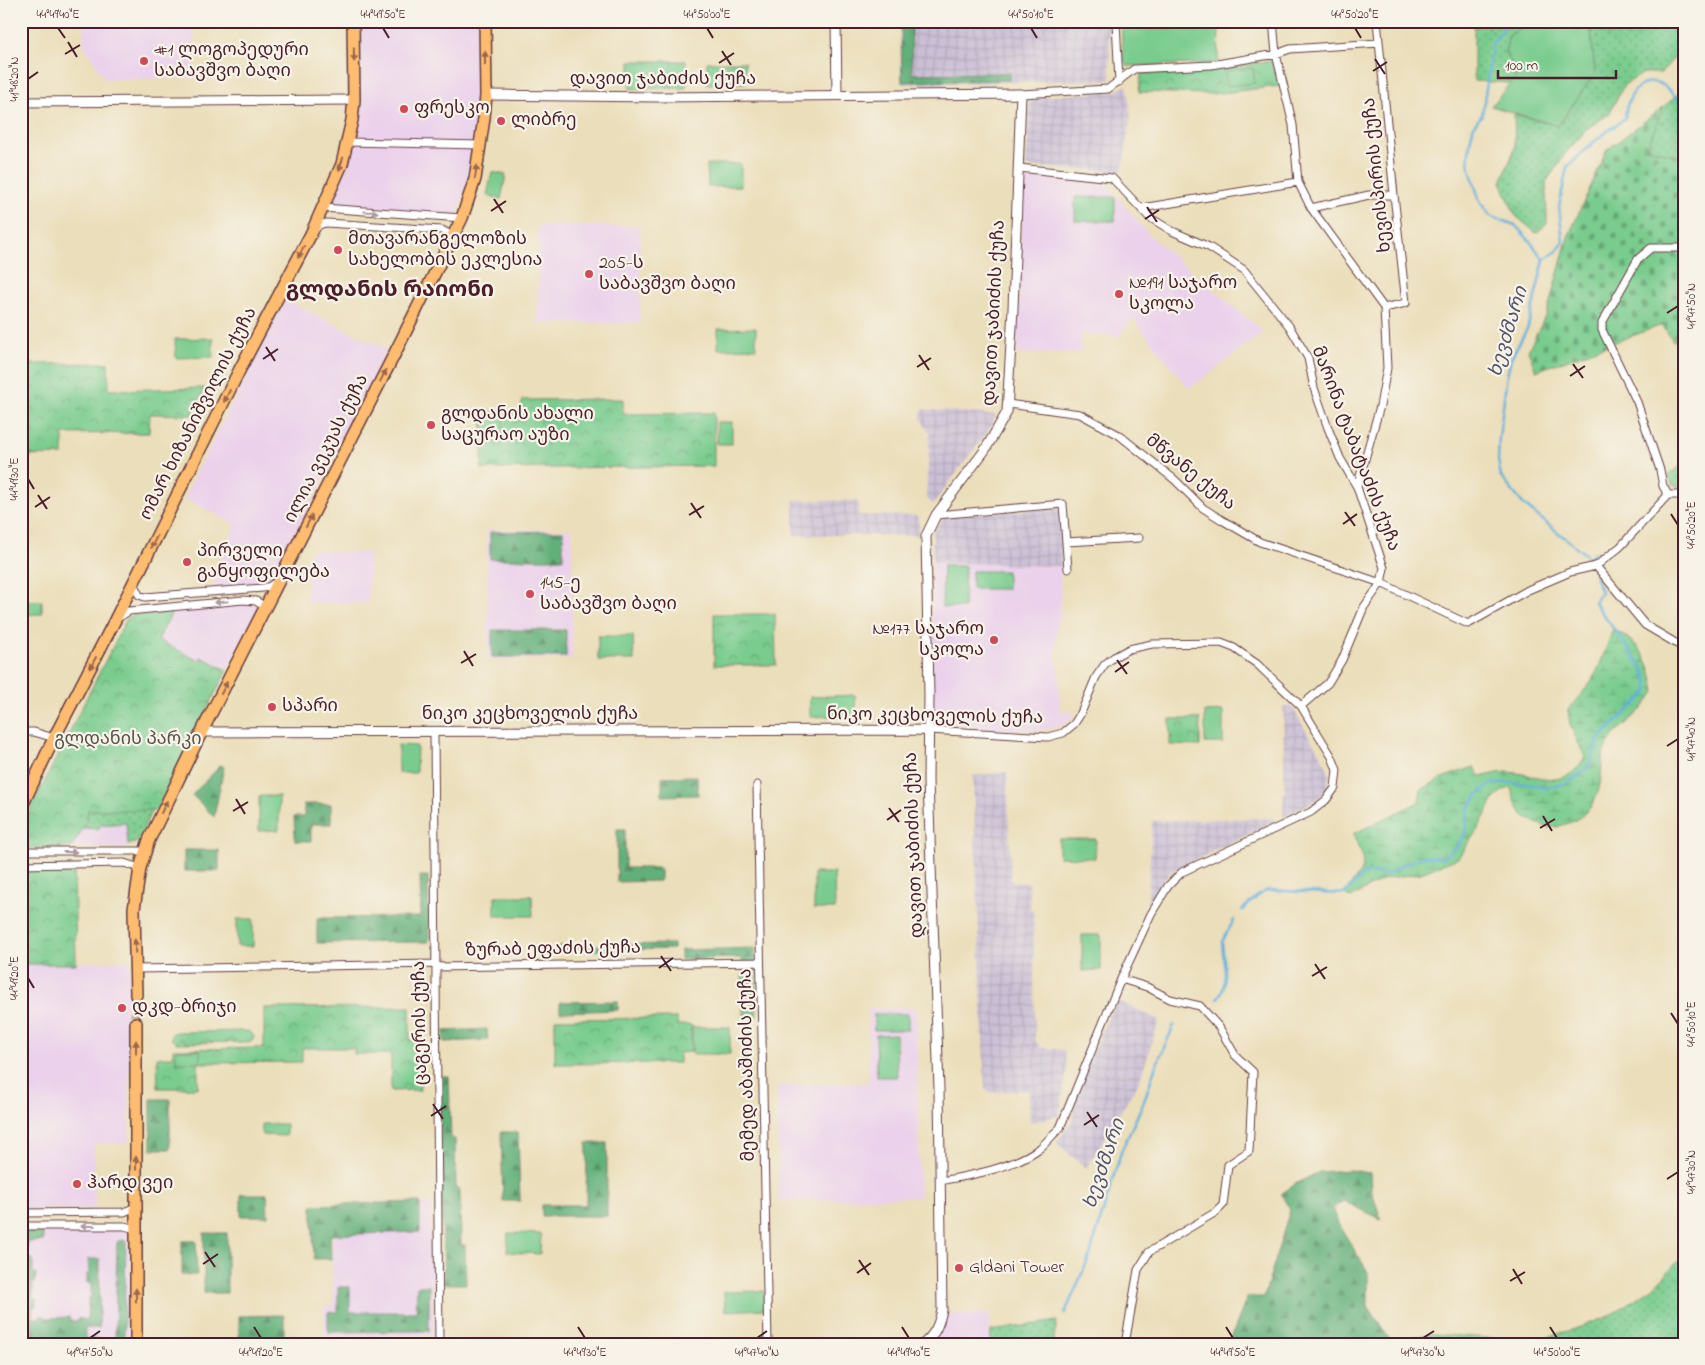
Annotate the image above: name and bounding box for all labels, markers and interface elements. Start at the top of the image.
text: 44°49'40"E [36,6,80,24]
text: 44°49'50"E [360,6,406,24]
text: 44°50'00"E [684,6,730,24]
text: 44°50'10"E [1008,6,1054,24]
text: 44°50'20"E [1331,6,1379,24]
place label: #1 ლოგოპედური საბავშვო ბაღი [154,38,309,85]
one-way arrow [350,47,358,63]
scale bar [1498,48,1615,80]
one-way arrow [481,50,489,66]
marker: #1 ლოგოპედური საბავშვო ბაღი [138,55,150,67]
text: 100 m [1505,55,1538,77]
text: 41°48'20"N [6,57,24,101]
street label: დავით ჯაბიძის ქუჩა [570,67,756,93]
place label: ფრესკო [414,96,490,122]
street label: ხევისპირის ქუჩა [1357,96,1399,254]
marker: ფრესკო [398,103,410,115]
place label: ლიბრე [511,108,577,134]
marker: ლიბრე [495,115,507,127]
one-way arrow [337,157,345,172]
one-way arrow [473,163,481,179]
one-way arrow [363,209,379,217]
street label: დავით ჯაბიძის ქუჩა [977,219,1013,407]
place label: მთავარანგელოზის სახელობის ეკლესია [348,227,542,274]
marker: მთავარანგელოზის სახელობის ეკლესია [332,244,344,256]
one-way arrow [297,245,305,259]
place label: 205-ს საბავშვო ბაღი [599,251,736,298]
marker: 205-ს საბავშვო ბაღი [583,268,595,280]
place label: №191 საჯარო სკოლა [1129,271,1237,318]
district label: გლდანის რაიონი [286,275,494,307]
water label: ხევძმარი [1483,283,1536,380]
text: 41°47'50"N [1683,283,1701,329]
marker: №191 საჯარო სკოლა [1113,288,1125,300]
street label: ომარ ხიზანიშვილის ქუჩა [134,303,264,525]
street label: მარინა ტაბატაძის ქუჩა [1304,343,1406,555]
one-way arrow [379,369,387,384]
street label: ილია ვეკუას ქუჩა [278,370,376,528]
one-way arrow [223,389,231,404]
place label: გლდანის ახალი საცურაო აუზი [441,402,594,449]
marker: გლდანის ახალი საცურაო აუზი [425,419,437,431]
street label: მწვანე ქუჩა [1139,429,1241,517]
text: 44°49'30"E [6,457,24,501]
text: 44°50'20"E [1683,501,1701,549]
one-way arrow [305,514,313,528]
one-way arrow [150,535,158,549]
place label: პირველი განყოფილება [197,539,330,586]
marker: პირველი განყოფილება [181,556,193,568]
place label: 145-ე საბავშვო ბაღი [540,571,677,618]
marker: 145-ე საბავშვო ბაღი [524,588,536,600]
one-way arrow [213,598,229,606]
place label: №177 საჯარო სკოლა [872,617,984,664]
marker: №177 საჯარო სკოლა [988,634,1000,646]
one-way arrow [89,656,97,670]
one-way arrow [220,681,228,695]
place label: სპარი [282,694,338,720]
marker: სპარი [266,701,278,713]
street label: ნიკო კეცხოველის ქუჩა [422,702,638,728]
street label: ნიკო კეცხოველის ქუჩა [827,702,1043,732]
text: 41°47'40"N [1683,717,1701,761]
park label: გლდანის პარკი [54,727,202,753]
street label: დავით ჯაბიძის ქუჩა [899,751,931,939]
one-way arrow [160,799,168,814]
one-way arrow [62,848,78,856]
street label: ზურაბ ეფაძის ქუჩა [465,935,641,965]
one-way arrow [131,938,139,954]
text: 44°49'20"E [6,956,24,1000]
street label: ცაგერის ქუჩა [407,960,435,1086]
street label: მემედ აბაშიძის ქუჩა [733,968,763,1162]
place label: დკდ-ბრიჯი [132,995,237,1021]
text: 44°50'10"E [1683,1001,1701,1047]
marker: დკდ-ბრიჯი [116,1002,128,1014]
one-way arrow [132,1038,140,1054]
water label: ხევძმარი [1077,1115,1133,1212]
text: 41°47'30"N [1683,1150,1701,1194]
one-way arrow [132,1154,140,1170]
place label: ჰარდ ვეი [87,1171,173,1197]
marker: ჰარდ ვეი [71,1178,83,1190]
one-way arrow [80,1222,96,1230]
place label: Gldani Tower [969,1255,1065,1281]
marker: Gldani Tower [953,1262,965,1274]
one-way arrow [132,1287,140,1303]
text: 41°47'50"N [67,1344,113,1362]
text: 44°49'20"E [239,1344,283,1362]
text: 44°49'30"E [563,1344,607,1362]
text: 41°47'40"N [735,1344,779,1362]
text: 44°49'40"E [887,1344,931,1362]
text: 44°49'50"E [1210,1344,1256,1362]
text: 41°47'30"N [1401,1344,1445,1362]
text: 44°50'00"E [1534,1344,1580,1362]

